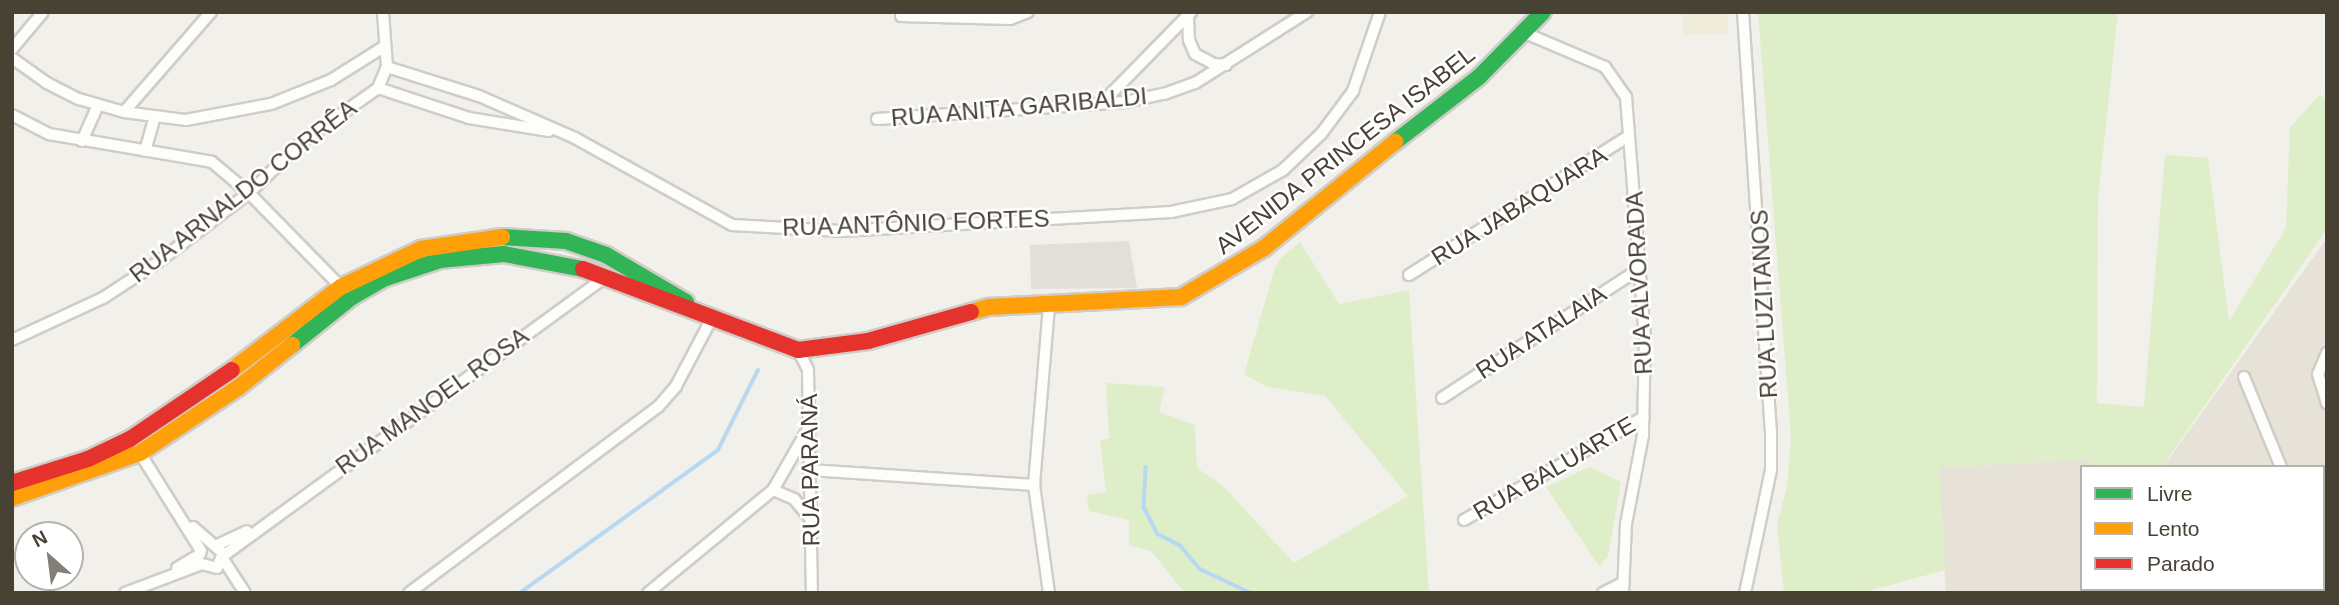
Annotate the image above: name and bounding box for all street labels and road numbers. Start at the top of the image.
street label: AVENIDA PRINCESA ISABEL [1209,39,1481,261]
street label: RUA ANITA GARIBALDI [888,81,1150,133]
street label: RUA ARNALDO CORRÊA [123,93,363,289]
street label: RUA JABAQUARA [1425,140,1613,272]
street label: RUA ALVORADA [1620,189,1658,377]
street label: RUA ANTÔNIO FORTES [780,204,1052,242]
street label: RUA LUZITANOS [1745,208,1783,400]
street label: RUA ATALAIA [1469,278,1613,386]
street label: RUA MANOEL ROSA [329,321,535,481]
street label: RUA PARANÁ [794,393,826,547]
street label: RUA BALUARTE [1467,410,1641,526]

